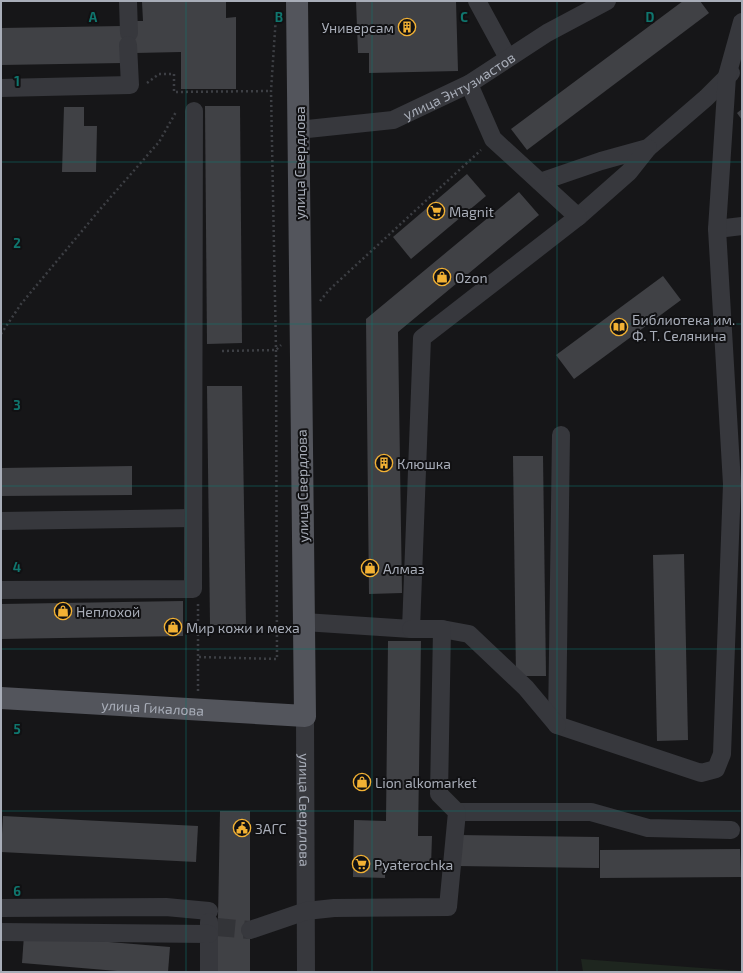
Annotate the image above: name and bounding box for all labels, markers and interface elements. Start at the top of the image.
text: A [89,9,98,25]
text: B [275,9,283,25]
text: C [460,9,468,25]
text: D [646,9,655,25]
building icon: Универсам [397,17,417,37]
place label: Универсам [322,19,394,36]
street label: улица Энтузиастов [400,48,518,123]
text: 1 [14,73,20,89]
street label: улица Свердлова [291,106,308,220]
supermarket icon: Magnit [426,201,446,221]
place label: Magnit [449,203,494,220]
text: 2 [13,235,21,251]
shop icon: Ozon [432,267,452,287]
place label: Ozon [455,269,488,286]
place label: Библиотека им. Ф. Т. Селянина [632,311,735,344]
library icon: Библиотека им. Ф. Т. Селянина [609,317,629,337]
text: 3 [13,397,21,413]
street label: улица Свердлова [293,429,311,543]
building icon: Клюшка [374,453,394,473]
place label: Клюшка [397,455,451,472]
shop icon: Алмаз [360,558,380,578]
text: 4 [13,559,21,575]
place label: Алмаз [383,560,425,577]
shop icon: Неплохой [53,601,73,621]
place label: Неплохой [76,603,140,620]
shop icon: Мир кожи и меха [163,617,183,637]
place label: Мир кожи и меха [186,619,300,636]
street label: улица Гикалова [101,695,205,719]
text: 5 [13,721,21,737]
street label: улица Свердлова [297,753,314,867]
shop icon: Lion alkomarket [352,772,372,792]
place label: Lion alkomarket [375,774,477,791]
public building icon: ЗАГС [232,818,252,838]
place label: ЗАГС [255,820,286,837]
supermarket icon: Pyaterochka [351,854,371,874]
place label: Pyaterochka [374,856,453,873]
text: 6 [13,883,21,899]

